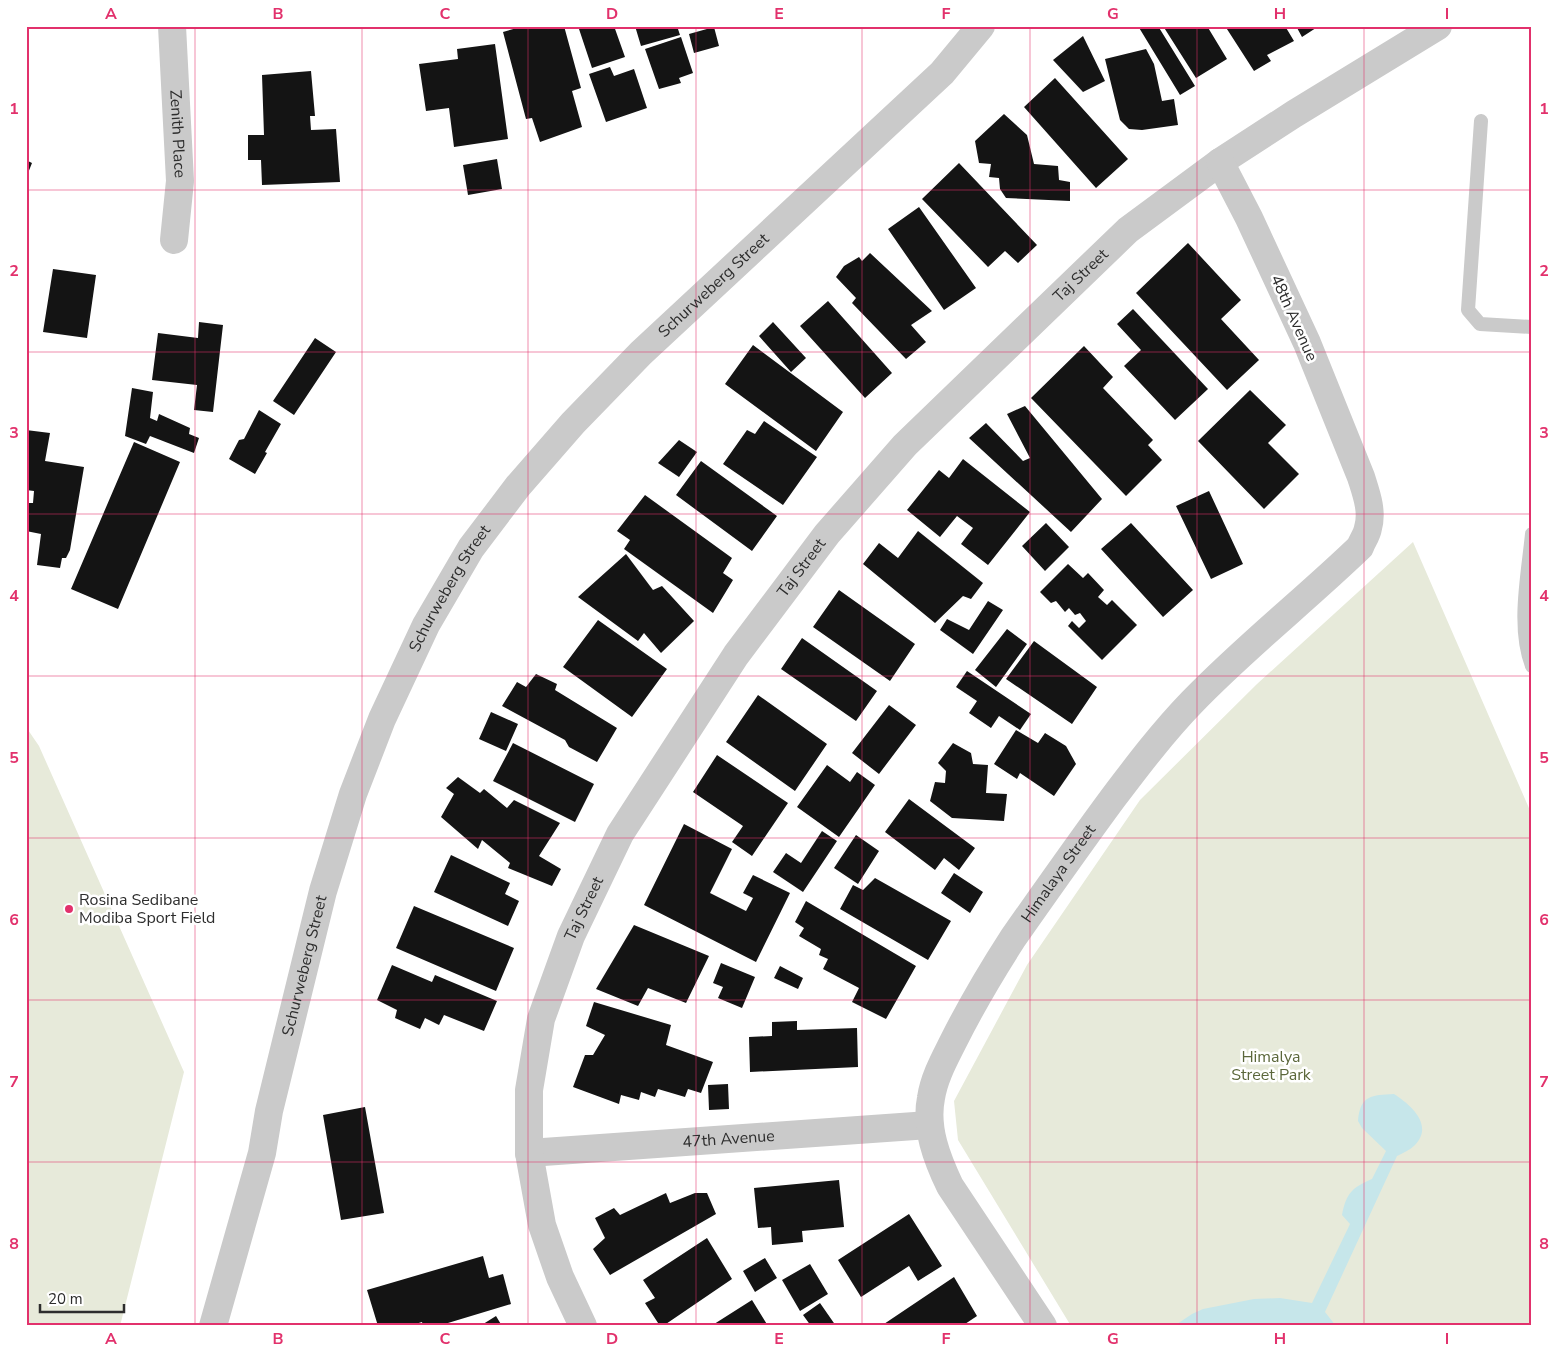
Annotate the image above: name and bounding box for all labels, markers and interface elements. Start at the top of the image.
text: A [105,3,117,25]
text: B [272,3,284,25]
text: C [440,3,451,25]
text: D [606,3,618,25]
text: E [774,3,784,25]
text: F [942,3,951,25]
text: G [1107,3,1119,25]
text: H [1274,3,1286,25]
text: I [1445,3,1449,25]
street label: Zenith Place [164,89,191,179]
text: 1 [9,98,19,120]
text: 1 [1539,98,1549,120]
street label: Schurweberg Street [653,228,774,343]
street label: Taj Street [1049,244,1113,307]
text: 2 [9,260,19,282]
text: 2 [1539,260,1549,282]
street label: 48th Avenue [1265,271,1323,365]
text: 3 [9,422,19,444]
text: 3 [1539,422,1549,444]
street label: Schurweberg Street [404,520,496,656]
street label: Taj Street [772,534,831,602]
text: 4 [9,585,19,607]
text: 4 [1539,585,1549,607]
text: 5 [9,747,19,769]
text: 5 [1539,747,1549,769]
street label: Himalaya Street [1016,820,1101,927]
street label: Taj Street [559,873,609,944]
place label: Rosina Sedibane Modiba Sport Field [79,889,215,929]
street label: Schurweberg Street [277,893,333,1038]
marker: Rosina Sedibane Modiba Sport Field [63,903,75,915]
text: 6 [9,909,19,931]
text: 6 [1539,909,1549,931]
park label: Himalya Street Park [1231,1046,1312,1086]
text: 7 [9,1071,19,1093]
text: 7 [1539,1071,1549,1093]
street label: 47th Avenue [682,1125,775,1153]
text: 8 [9,1233,19,1255]
text: 8 [1539,1233,1549,1255]
scale bar [40,1282,124,1314]
text: 20 m [48,1289,83,1309]
text: A [105,1328,117,1350]
text: B [272,1328,284,1350]
text: C [440,1328,451,1350]
text: D [606,1328,618,1350]
text: E [774,1328,784,1350]
text: F [942,1328,951,1350]
text: G [1107,1328,1119,1350]
text: H [1274,1328,1286,1350]
text: I [1445,1328,1449,1350]

